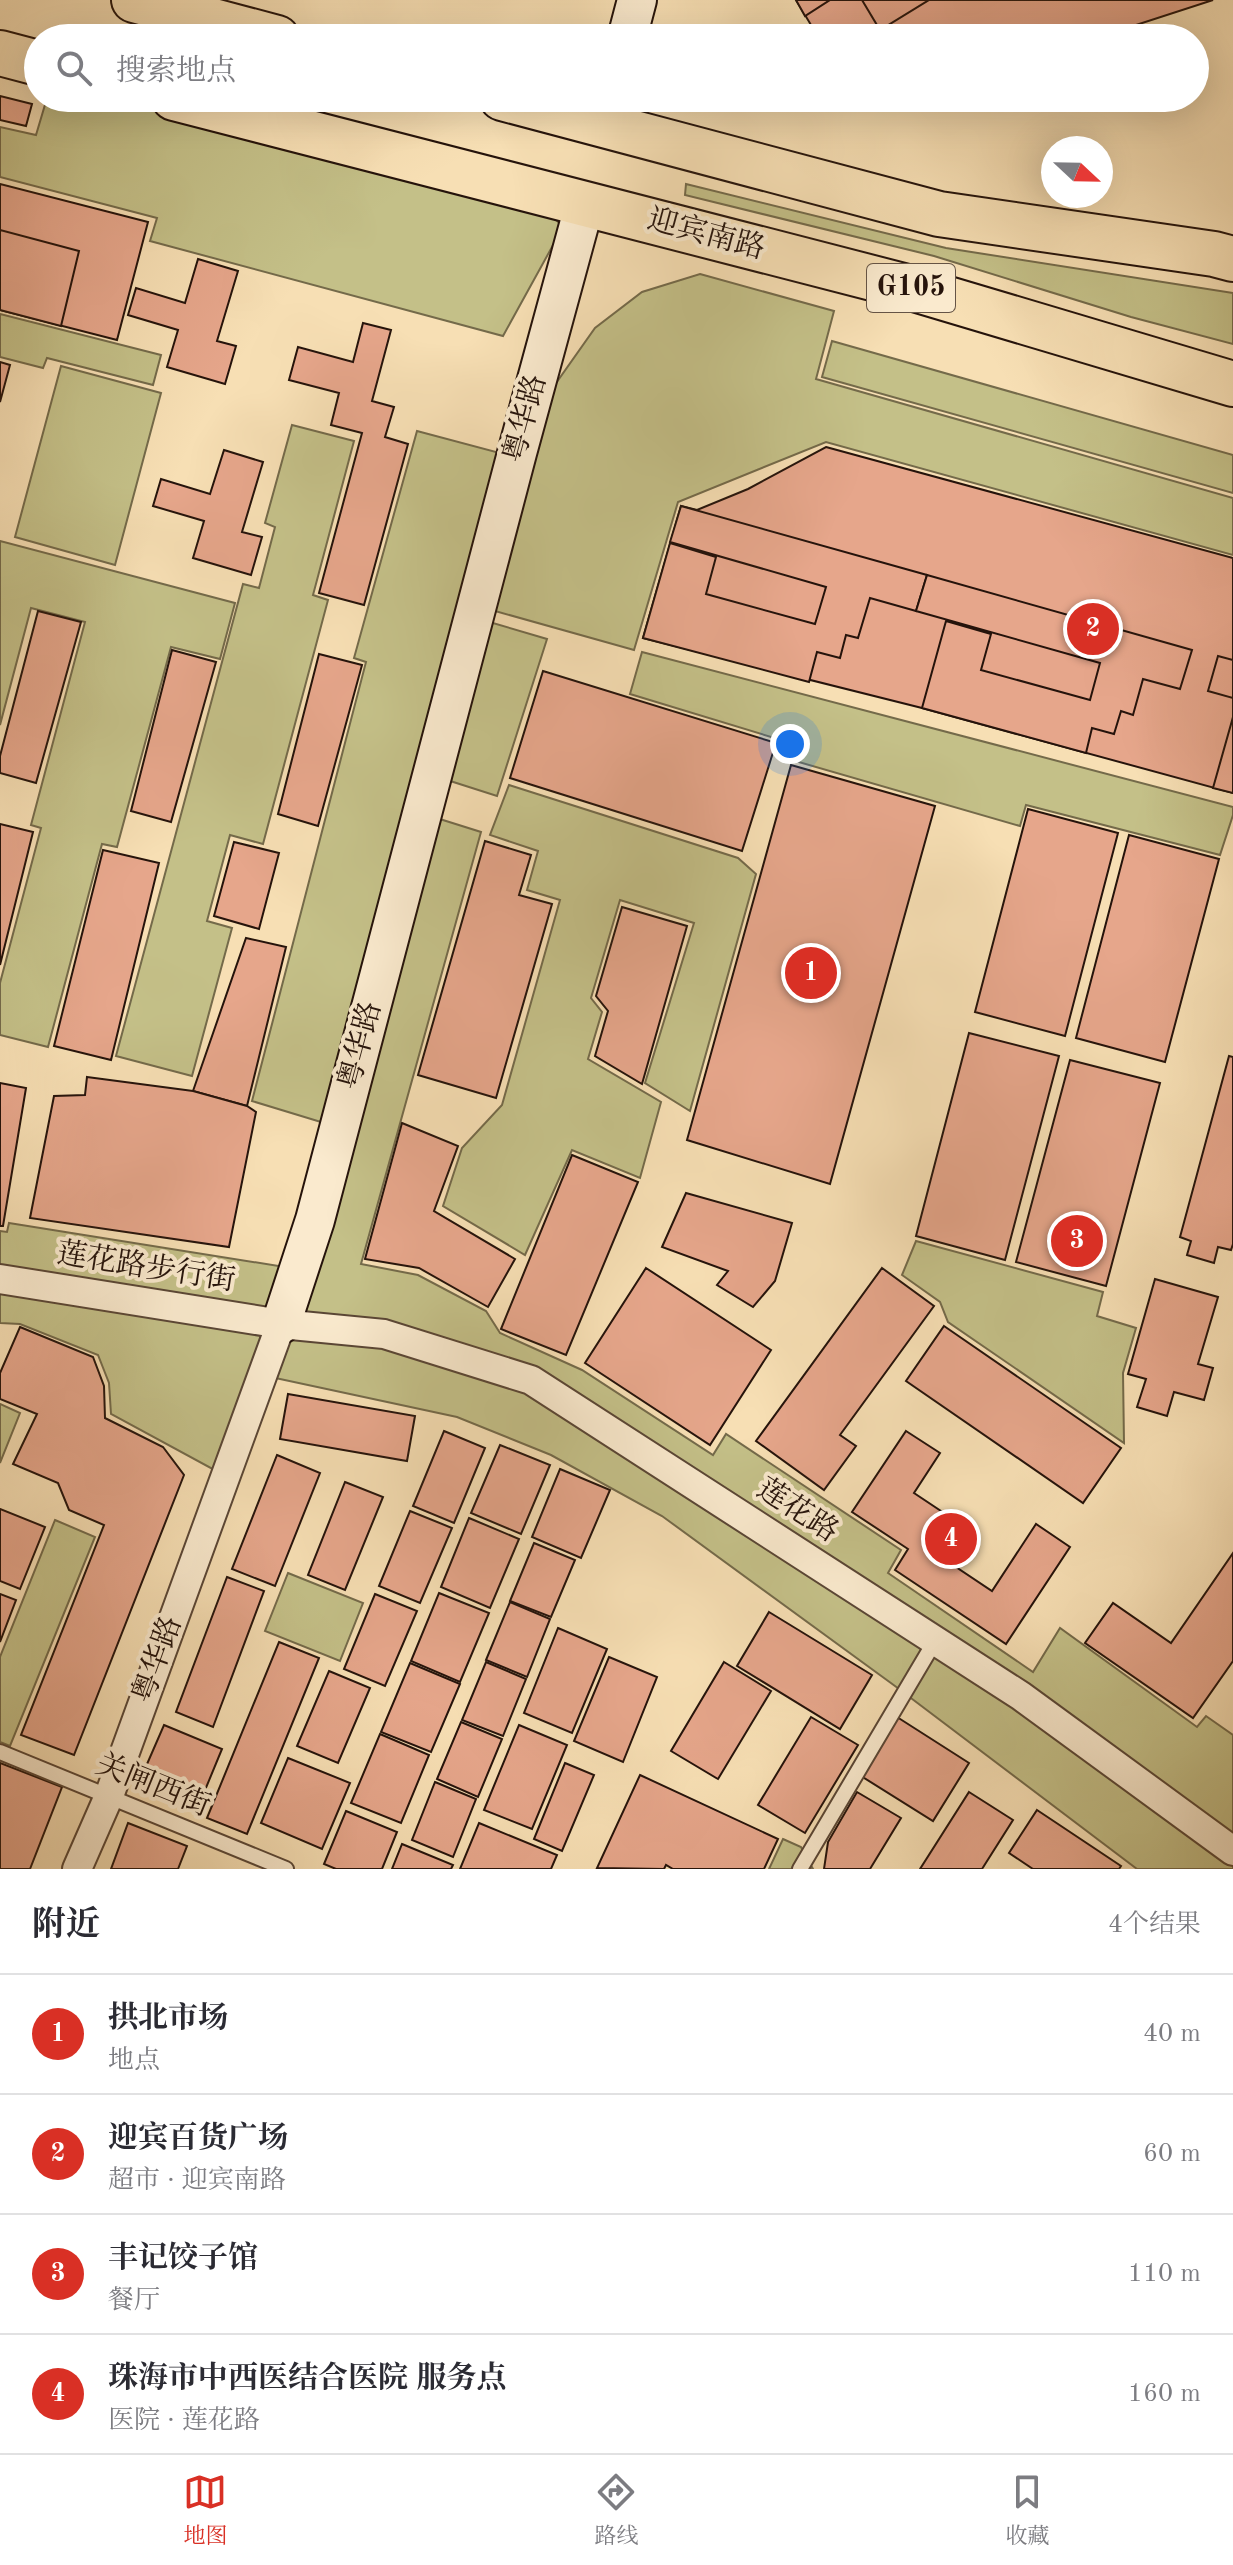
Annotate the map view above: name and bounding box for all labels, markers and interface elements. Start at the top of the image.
search box [24,24,1209,112]
icon: search [52,46,96,90]
text: 搜索地点 [116,57,236,87]
north arrow [1041,136,1113,208]
street label: 迎宾南路 [644,202,769,265]
road number: G105 [867,264,955,312]
street label: 粤华路 [497,371,552,466]
pin: 2 [1067,599,1119,659]
your location [770,724,810,764]
pin: 1 [785,943,837,1003]
street label: 粤华路 [332,998,387,1093]
pin: 3 [1051,1211,1103,1271]
street label: 莲花路步行街 [55,1236,238,1297]
street label: 莲花路 [751,1471,845,1548]
pin: 4 [925,1509,977,1569]
street label: 粤华路 [126,1612,187,1707]
street label: 关闸西街 [92,1747,215,1822]
text: 附近 [32,1909,100,1943]
text: 4个结果 [1108,1912,1201,1938]
text: 拱北市场 [108,2004,228,2034]
text: 1 [50,2021,66,2047]
text: 40 m [1143,2021,1201,2047]
text: 地点 [108,2048,160,2074]
text: 迎宾百货广场 [108,2124,288,2154]
text: 2 [50,2141,66,2167]
text: 60 m [1143,2141,1201,2167]
text: 超市 · 迎宾南路 [108,2168,286,2194]
text: 丰记饺子馆 [108,2244,258,2274]
text: 3 [50,2261,66,2287]
text: 110 m [1128,2261,1201,2287]
text: 餐厅 [108,2288,160,2314]
text: 珠海市中西医结合医院 服务点 [108,2364,506,2394]
text: 4 [50,2381,66,2407]
text: 160 m [1128,2381,1201,2407]
text: 医院 · 莲花路 [108,2408,260,2434]
tab: 地图 [183,2470,228,2551]
tab: 路线 [594,2470,639,2551]
tab: 收藏 [1005,2470,1050,2551]

